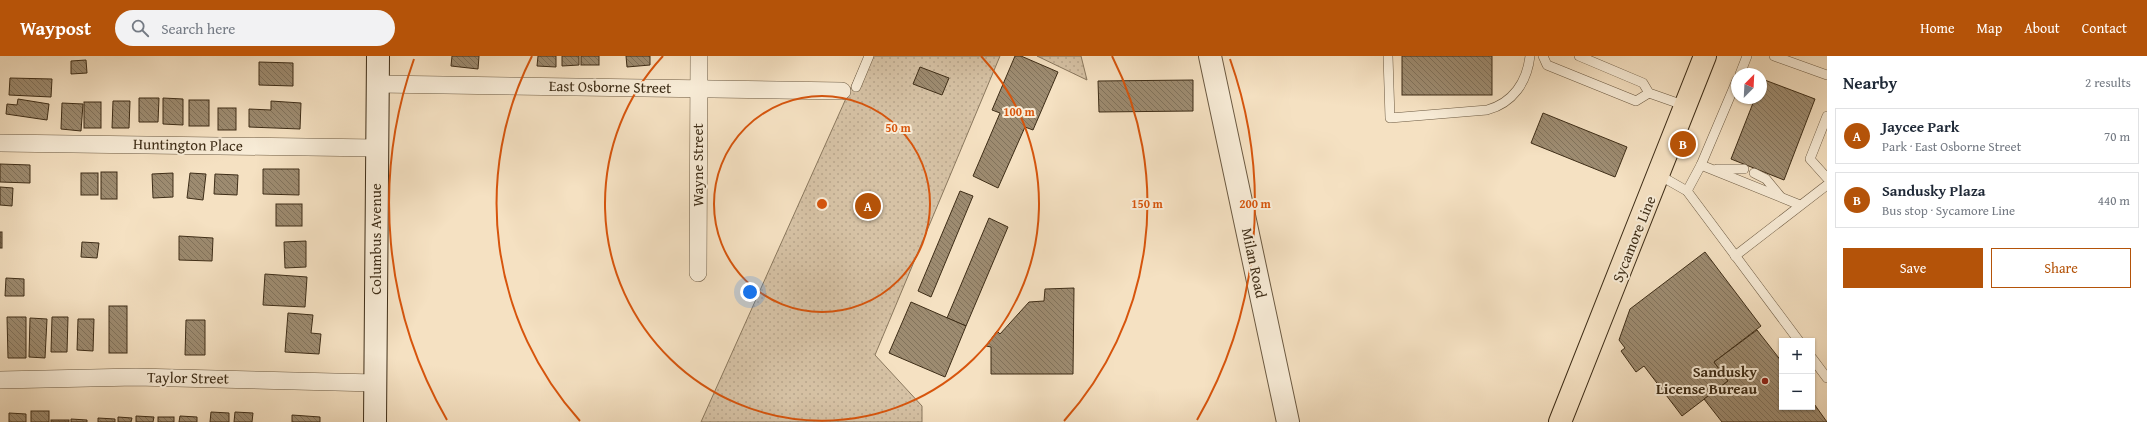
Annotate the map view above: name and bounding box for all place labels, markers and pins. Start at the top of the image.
pin: B [1670,129,1696,159]
pin: A [855,191,881,221]
centre of rings [815,197,829,211]
place label: Sandusky License Bureau [1656,361,1757,399]
marker: Sandusky License Bureau [1760,376,1770,386]

